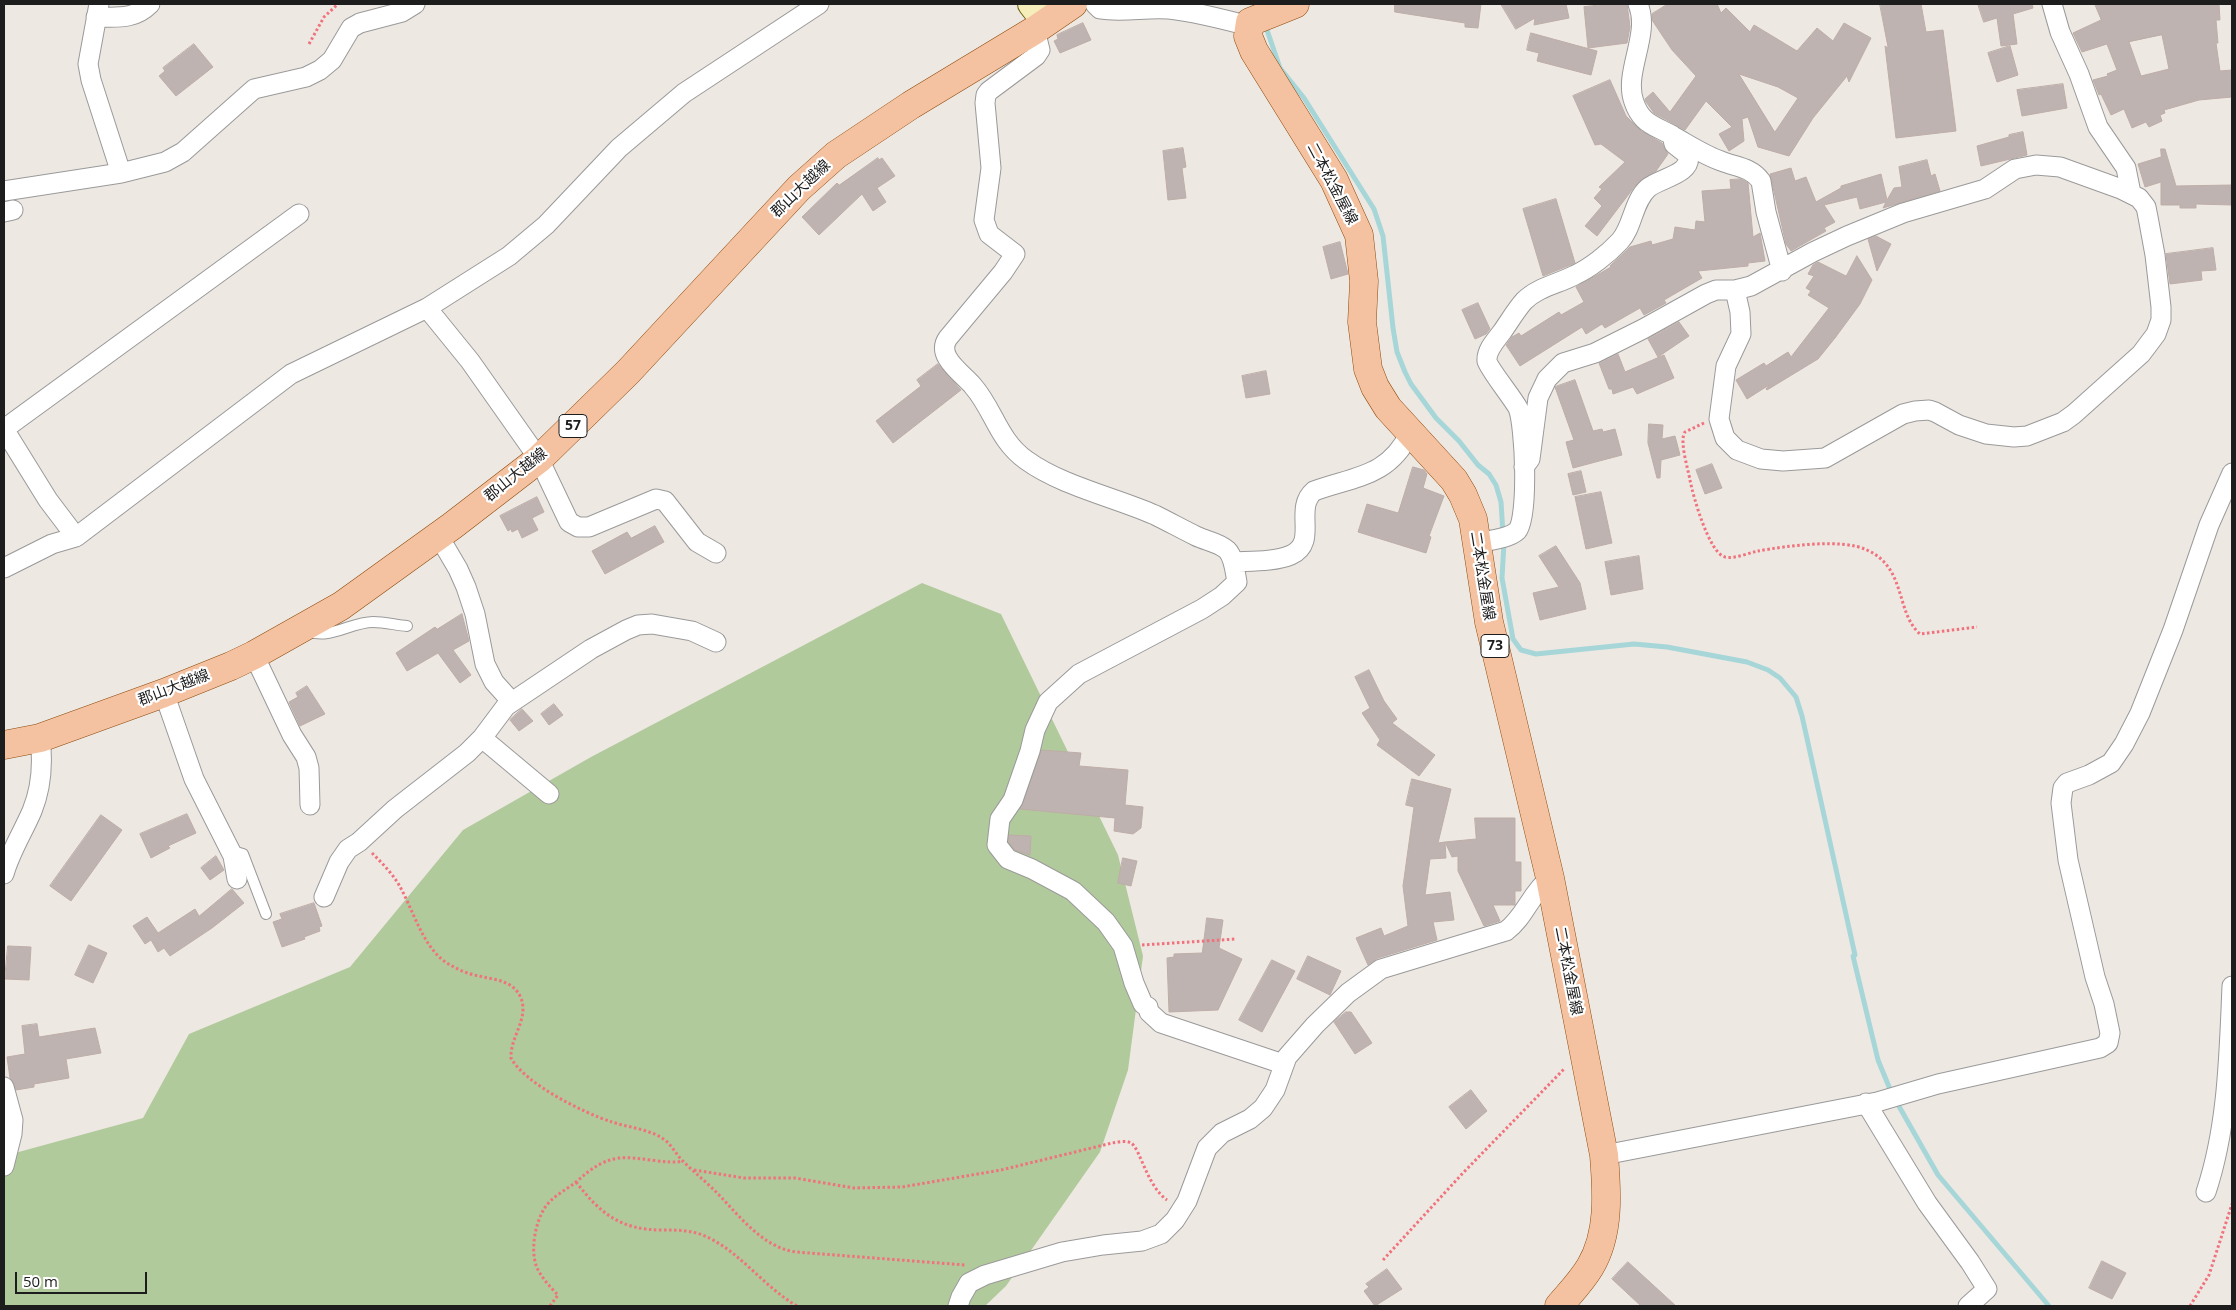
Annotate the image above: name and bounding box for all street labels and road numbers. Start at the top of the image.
street label: 二本松金屋線 [1303,140,1361,228]
street label: 郡山大越線 [768,156,834,222]
road number: 57 [559,414,587,438]
street label: 郡山大越線 [481,444,551,506]
street label: 二本松金屋線 [1466,530,1498,622]
road number: 73 [1481,634,1509,658]
street label: 郡山大越線 [136,666,212,710]
street label: 二本松金屋線 [1551,925,1585,1017]

